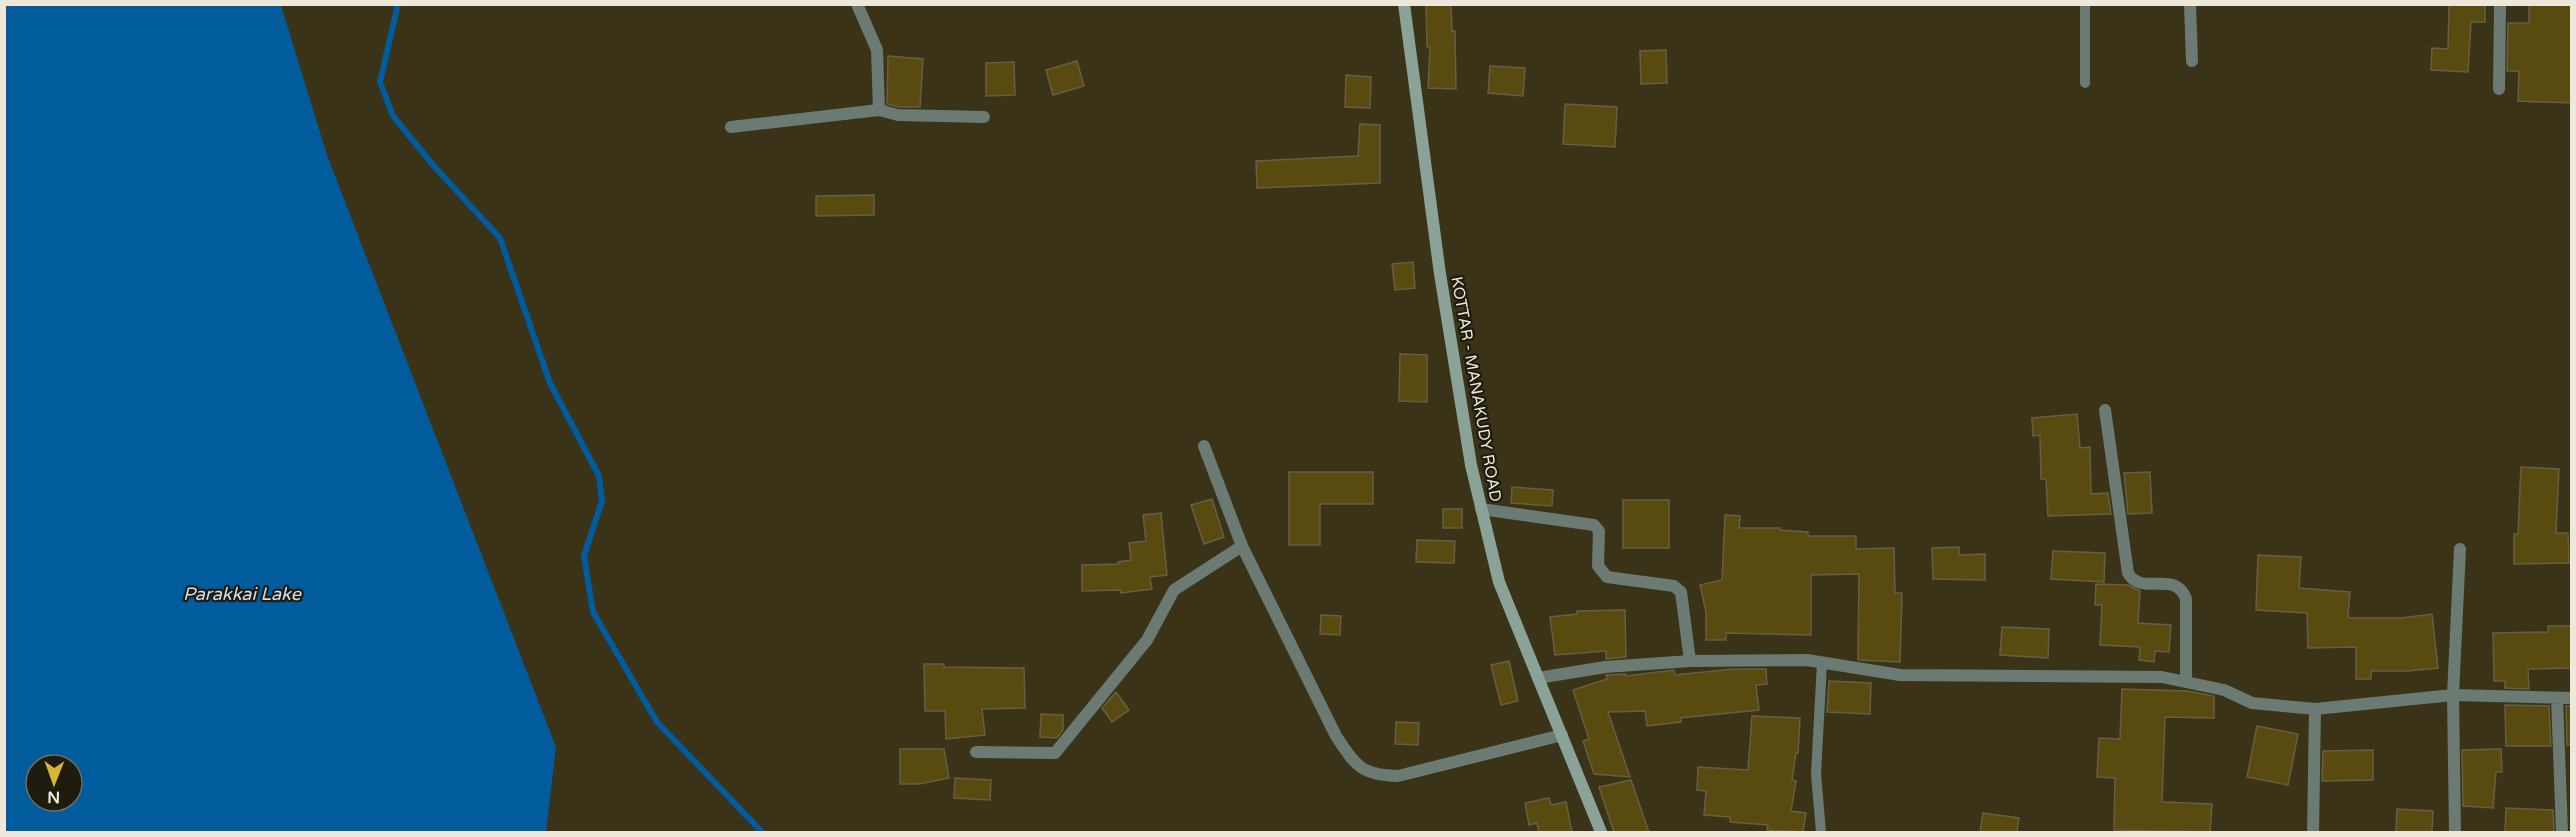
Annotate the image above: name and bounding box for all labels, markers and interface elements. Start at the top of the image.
street label: KOTTAR - MANAKUDY ROAD [1446,275,1506,503]
water label: Parakkai Lake [183,583,302,605]
north arrow [24,753,84,813]
text: N [47,787,60,807]

